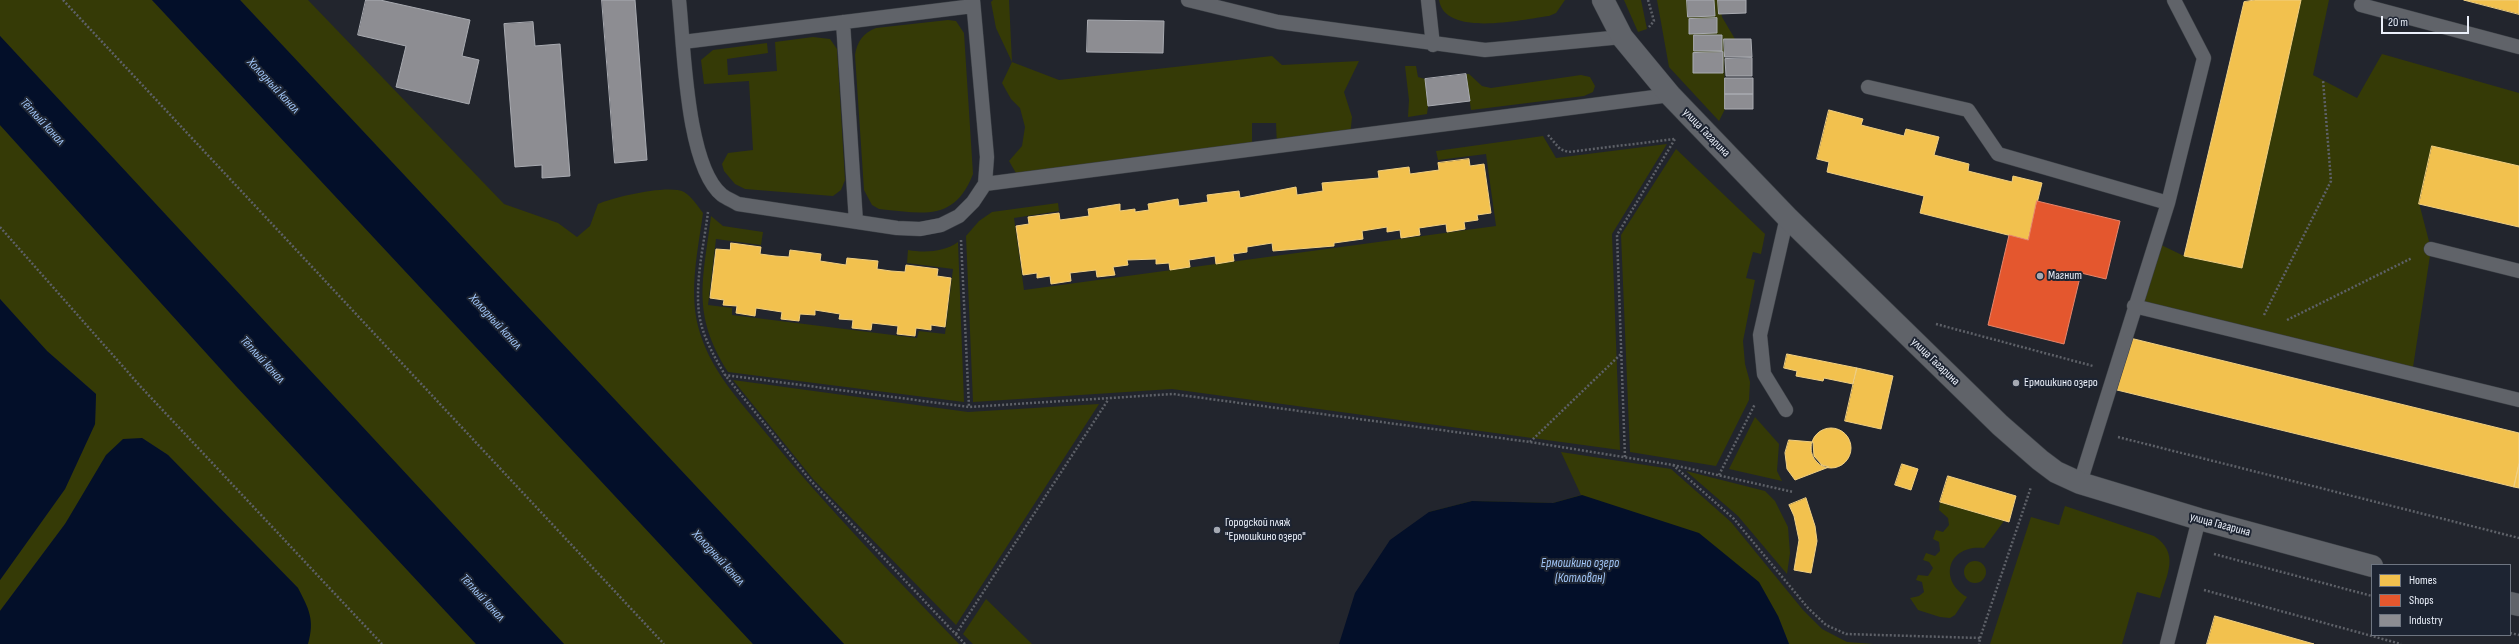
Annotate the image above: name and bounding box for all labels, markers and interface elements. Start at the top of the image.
scale bar [2383,8,2471,34]
text: 20 m [2388,15,2408,30]
water label: Холодный канал [243,55,303,117]
water label: Тёплый канал [16,95,68,149]
street label: улица Гагарина [1679,106,1733,160]
place label: Магнит [2048,269,2082,283]
marker: Магнит [2035,271,2045,281]
water label: Холодный канал [465,291,525,353]
water label: Тёплый канал [236,333,288,387]
street label: улица Гагарина [1908,335,1962,389]
place label: Ермошкино озеро [2024,376,2098,390]
marker: Ермошкино озеро [2011,378,2021,388]
street label: улица Гагарина [2188,510,2252,540]
place label: Городской пляж "Ермошкино озеро" [1225,516,1306,544]
marker: Городской пляж "Ермошкино озеро" [1212,525,1222,535]
water label: Холодный канал [688,527,748,589]
water label: Ермошкино озеро (Котлован) [1541,556,1619,587]
legend [2371,564,2511,636]
water label: Тёплый канал [456,571,508,625]
text: Homes [2409,573,2437,588]
text: Shops [2409,593,2434,608]
text: Industry [2409,613,2443,628]

